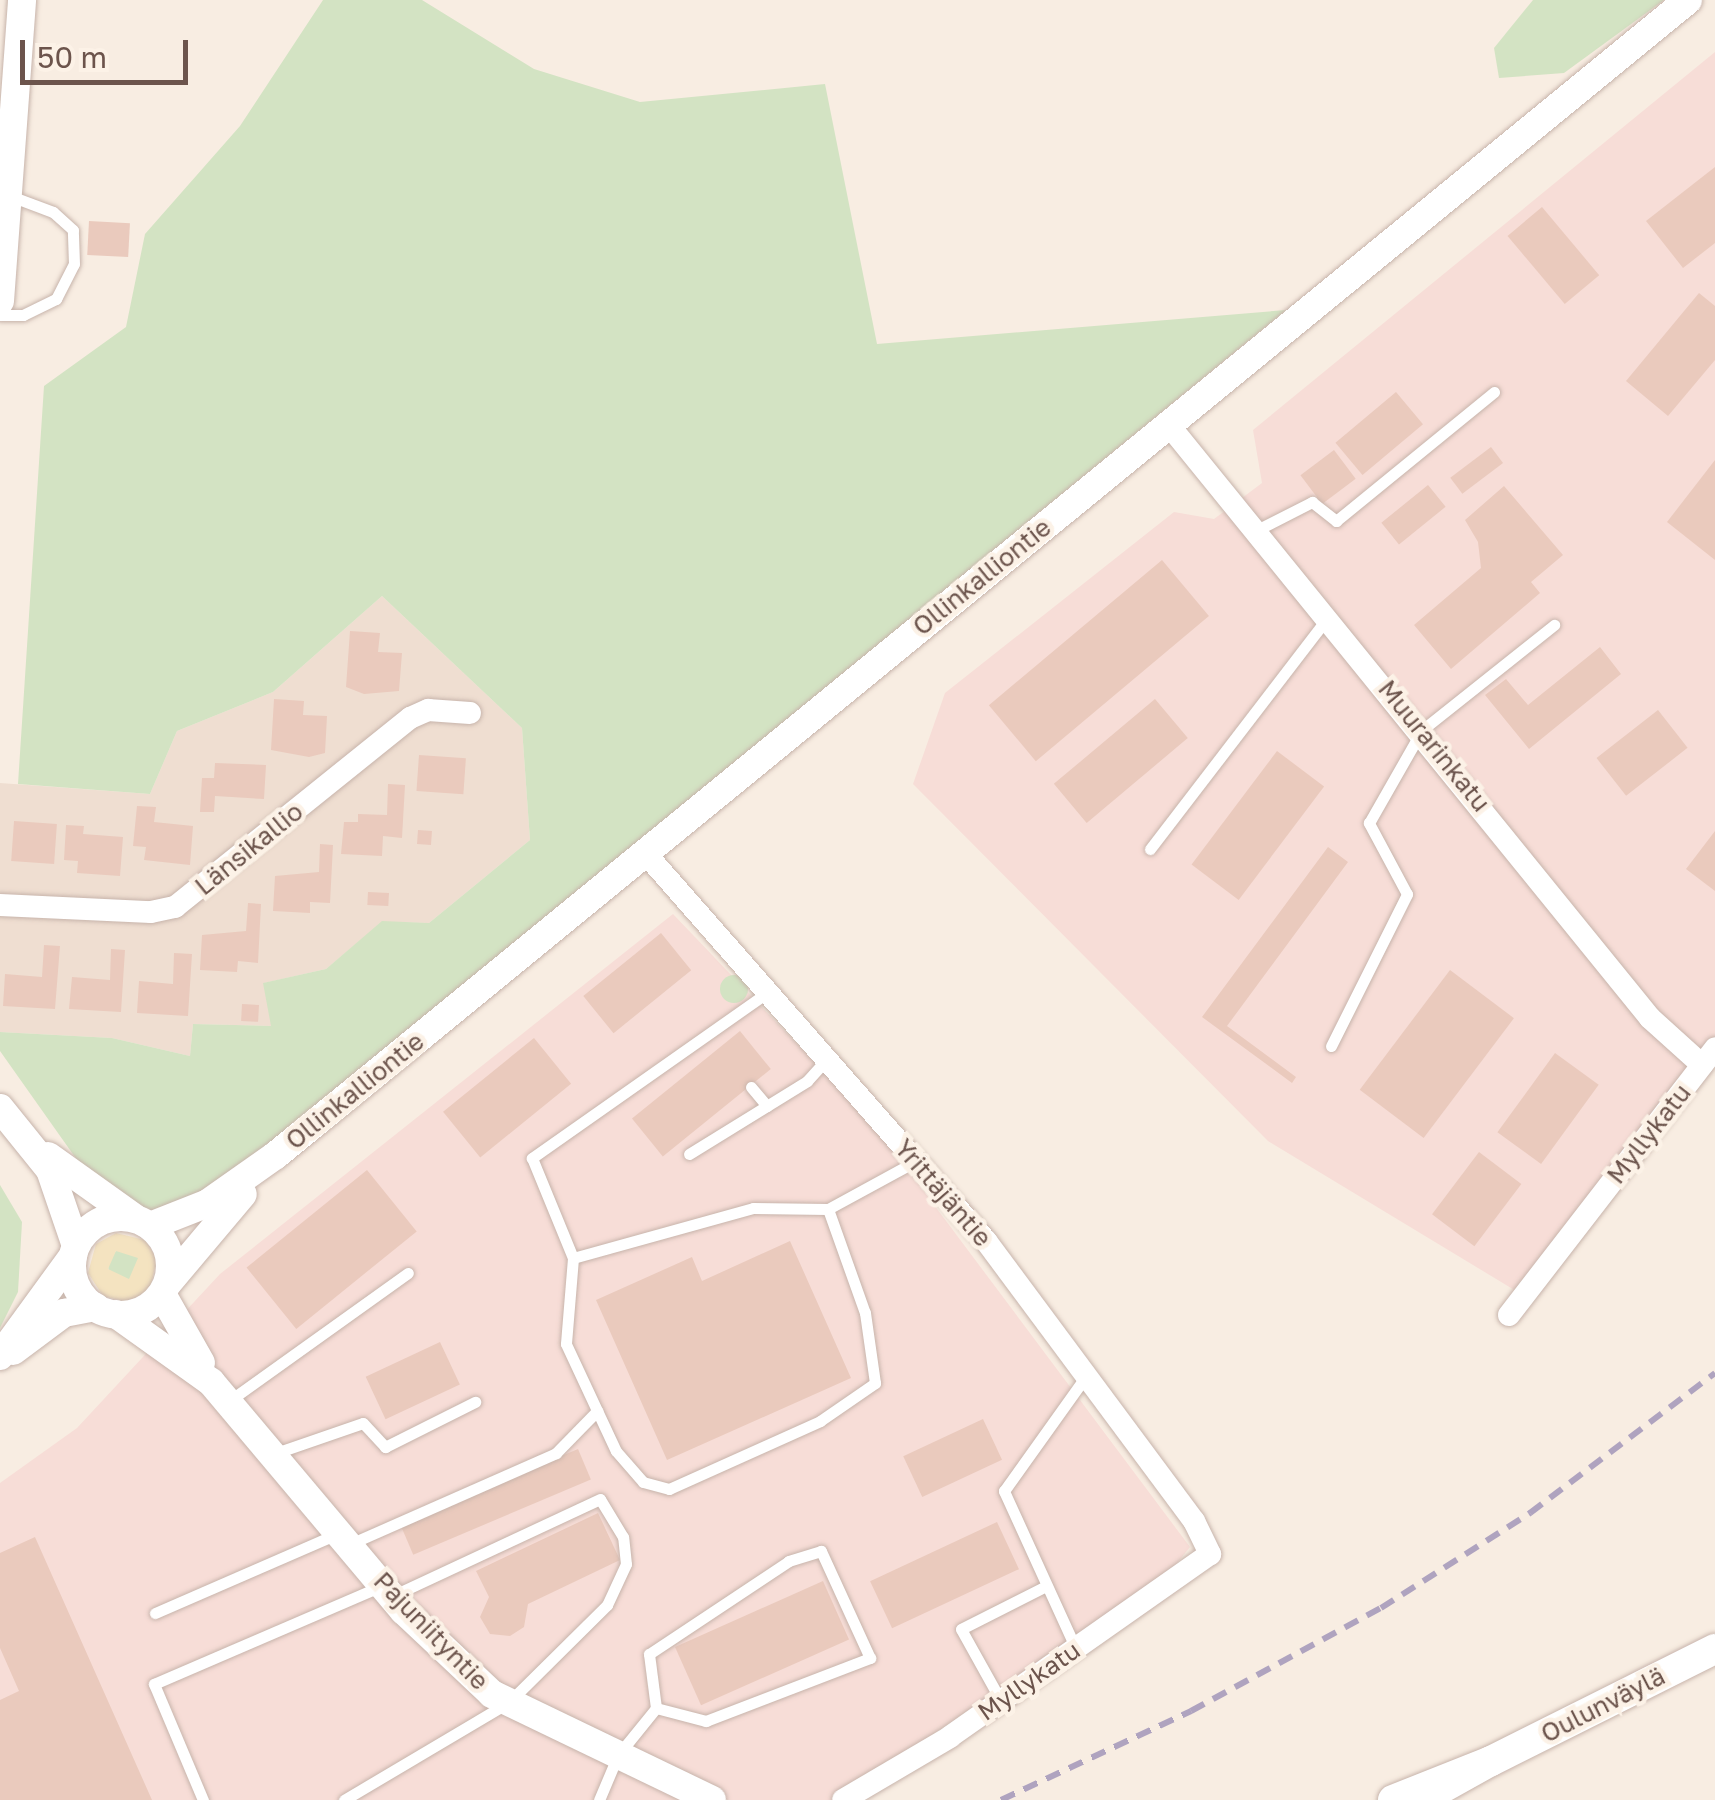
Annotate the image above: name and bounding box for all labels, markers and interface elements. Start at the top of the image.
scale bar [25,20,192,82]
text: 50 m [37,39,107,75]
street label: Ollinkalliontie [907,512,1057,642]
street label: Muurarinkatu [1372,674,1496,818]
street label: Länsikallio [189,797,309,901]
street label: Ollinkalliontie [280,1026,430,1156]
street label: Myllykatu [1601,1078,1697,1190]
street label: Yrittäjäntie [888,1133,998,1253]
street label: Pajuniityntie [368,1566,494,1696]
street label: Myllykatu [972,1635,1086,1727]
street label: Oulunväylä [1536,1661,1670,1749]

